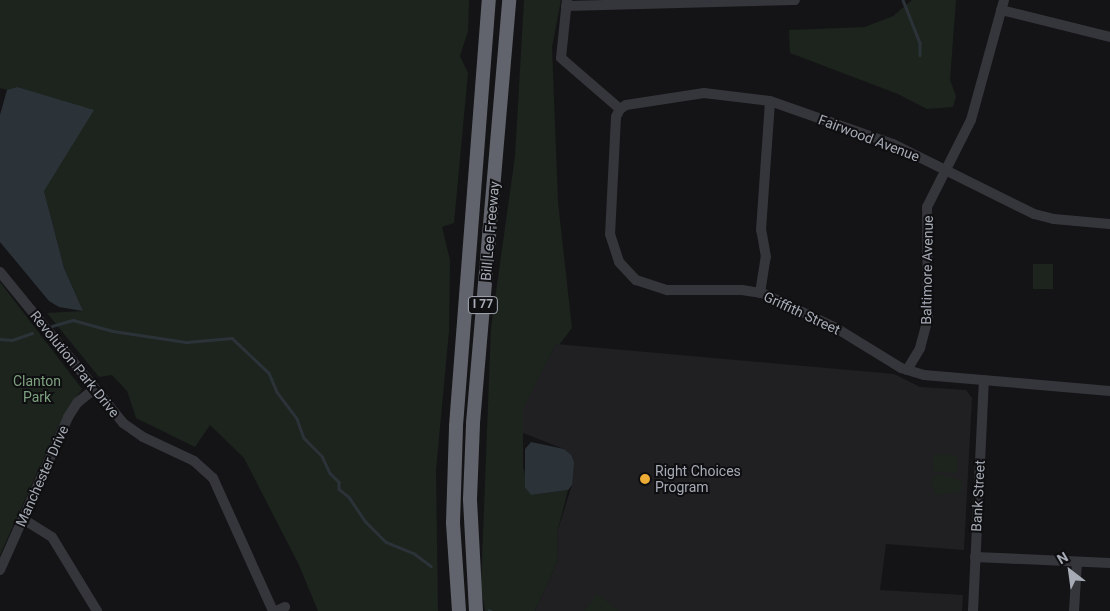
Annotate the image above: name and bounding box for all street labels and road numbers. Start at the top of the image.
street label: Fairwood Avenue [816,111,922,165]
street label: Bill Lee Freeway [477,180,503,282]
street label: Baltimore Avenue [918,215,936,325]
street label: Griffith Street [761,288,843,338]
road number: I 77 [467,296,499,314]
street label: Revolution Park Drive [27,307,123,421]
street label: Manchester Drive [12,423,72,529]
street label: Bank Street [968,460,988,532]

